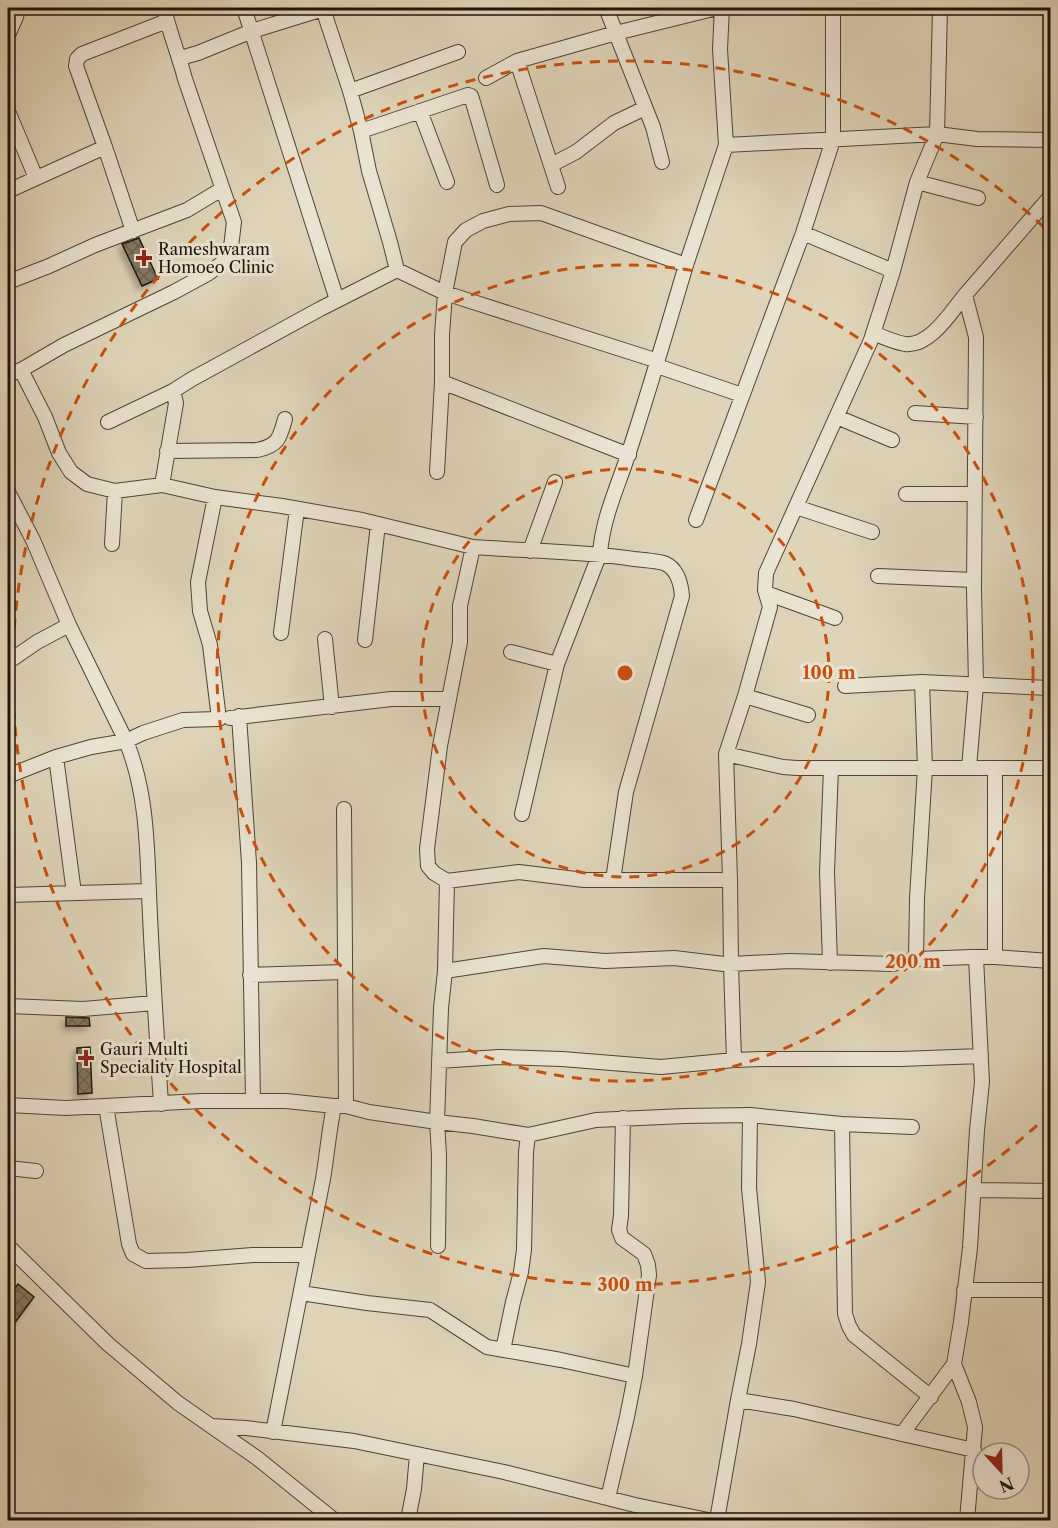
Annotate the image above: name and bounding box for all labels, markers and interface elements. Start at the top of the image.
place label: Rameshwaram Homoeo Clinic [158,239,274,277]
marker: Rameshwaram Homoeo Clinic [135,249,153,267]
text: 100 m [802,662,856,684]
centre of rings [615,663,635,683]
text: 200 m [885,951,941,973]
place label: Gauri Multi Speciality Hospital [100,1039,242,1077]
marker: Gauri Multi Speciality Hospital [77,1049,95,1067]
text: 300 m [597,1274,653,1296]
north arrow [971,1441,1031,1501]
text: N [996,1473,1017,1497]

